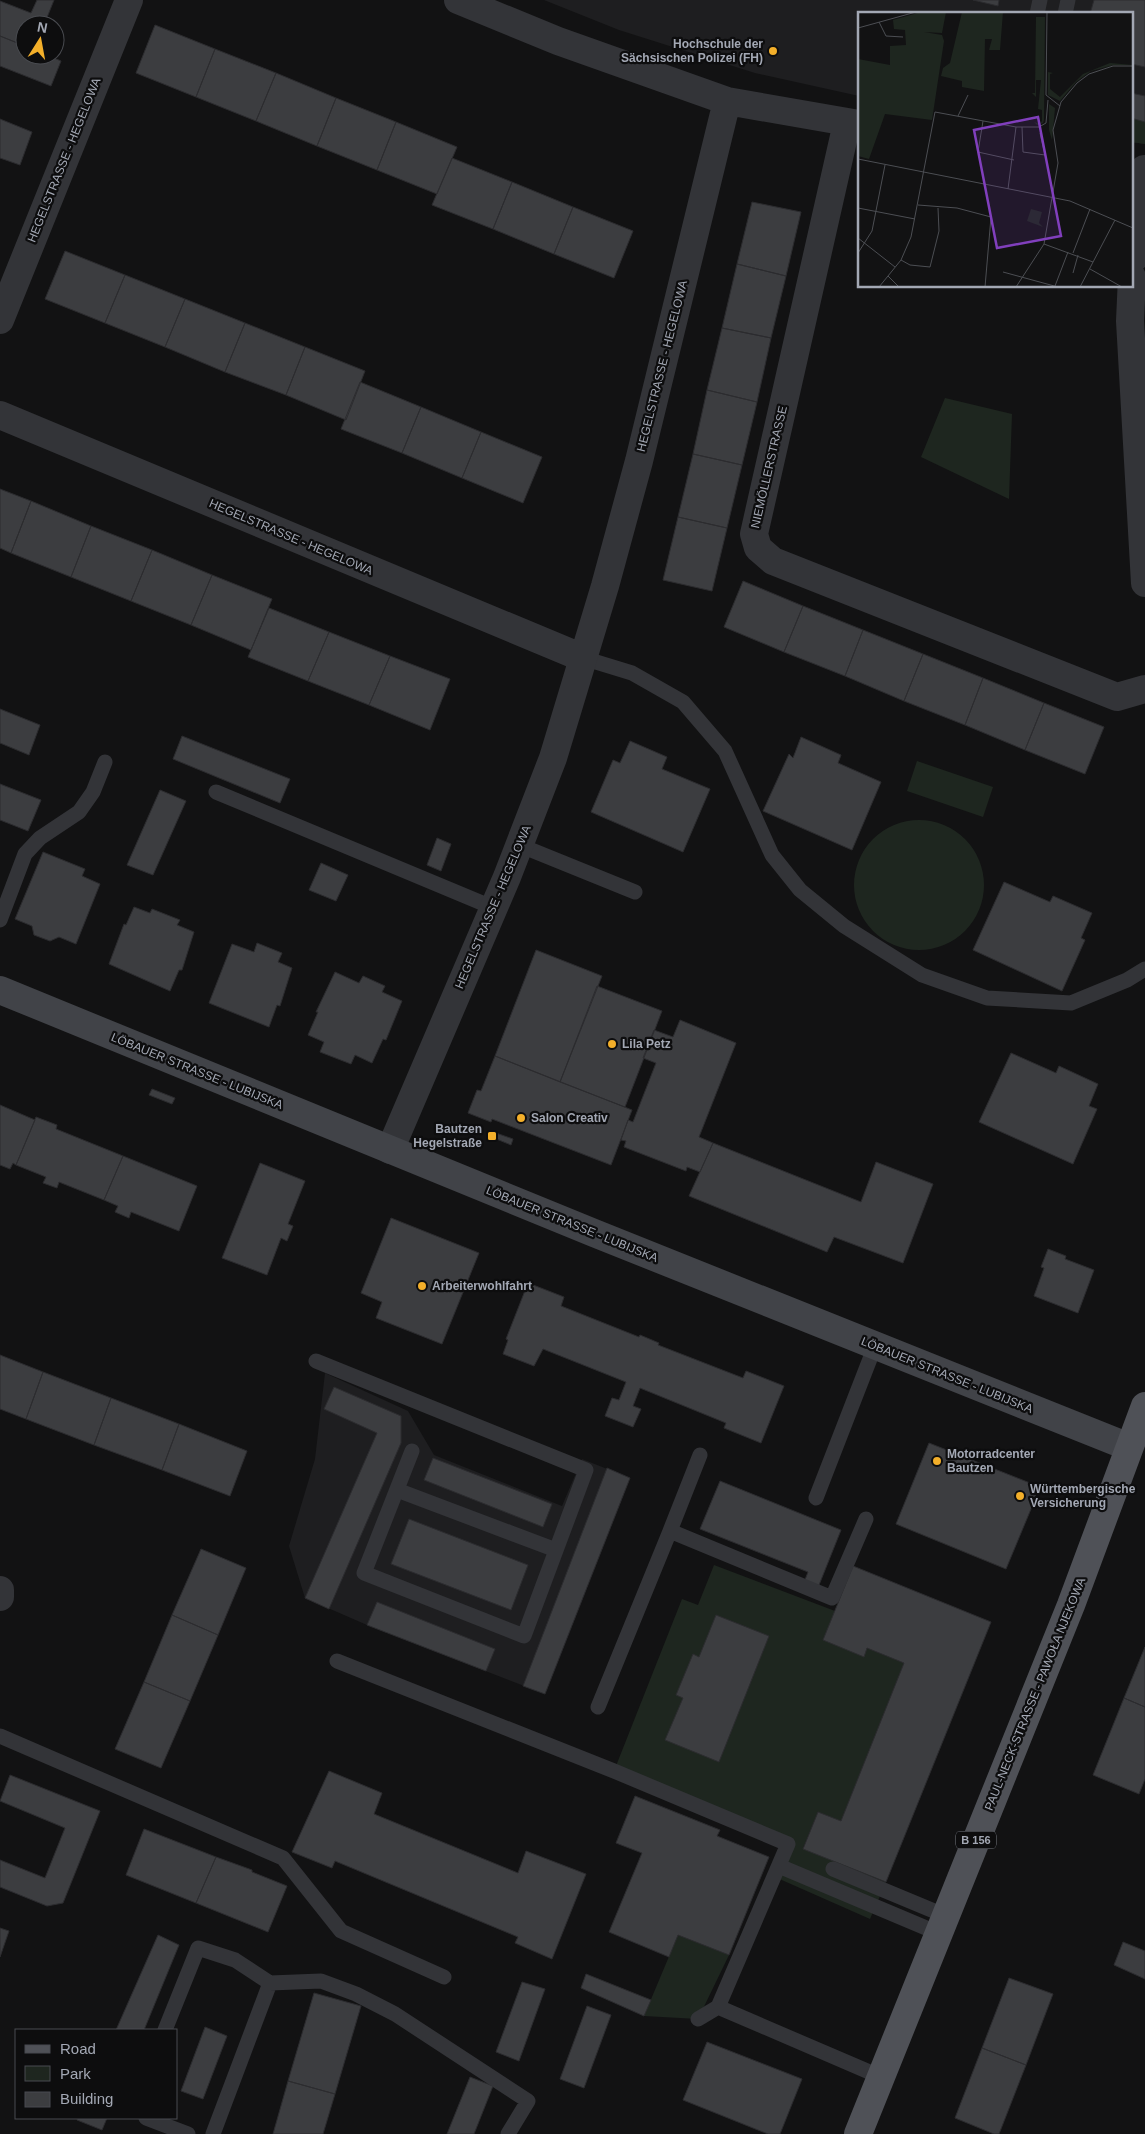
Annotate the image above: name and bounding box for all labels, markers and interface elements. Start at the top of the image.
inset map [858,12,1132,288]
north arrow [15,15,65,65]
text: N [36,18,49,36]
place label: Hochschule der Sächsischen Polizei (FH) [621,37,763,65]
marker: Hochschule der Sächsischen Polizei (FH) [767,45,779,57]
street label: HEGELSTRASSE - HEGELOWA [24,76,104,244]
street label: HEGELSTRASSE - HEGELOWA [634,279,690,453]
street label: NIEMÖLLERSTRASSE [748,404,790,530]
street label: HEGELSTRASSE - HEGELOWA [207,496,375,578]
street label: HEGELSTRASSE - HEGELOWA [452,823,534,991]
street label: LÖBAUER STRASSE - LUBIJSKA [109,1030,285,1112]
place label: Lila Petz [622,1037,671,1051]
marker: Lila Petz [606,1038,618,1050]
place label: Salon Creativ [531,1111,608,1125]
marker: Salon Creativ [515,1112,527,1124]
place label: Bautzen Hegelstraße [413,1122,482,1150]
marker: Bautzen Hegelstraße [486,1130,498,1142]
street label: LÖBAUER STRASSE - LUBIJSKA [484,1183,660,1265]
place label: Arbeiterwohlfahrt [432,1279,532,1293]
marker: Arbeiterwohlfahrt [416,1280,428,1292]
street label: LÖBAUER STRASSE - LUBIJSKA [859,1334,1035,1416]
place label: Motorradcenter Bautzen [947,1447,1035,1475]
marker: Motorradcenter Bautzen [931,1455,943,1467]
place label: Württembergische Versicherung [1030,1482,1136,1510]
marker: Württembergische Versicherung [1014,1490,1026,1502]
street label: PAUL-NECK-STRASSE - PAWOŁA NJEKOWA [982,1575,1088,1813]
road number: B 156 [956,1832,996,1848]
legend [15,2029,178,2119]
text: Road [60,2040,96,2057]
text: Park [60,2065,91,2082]
text: Building [60,2090,113,2107]

